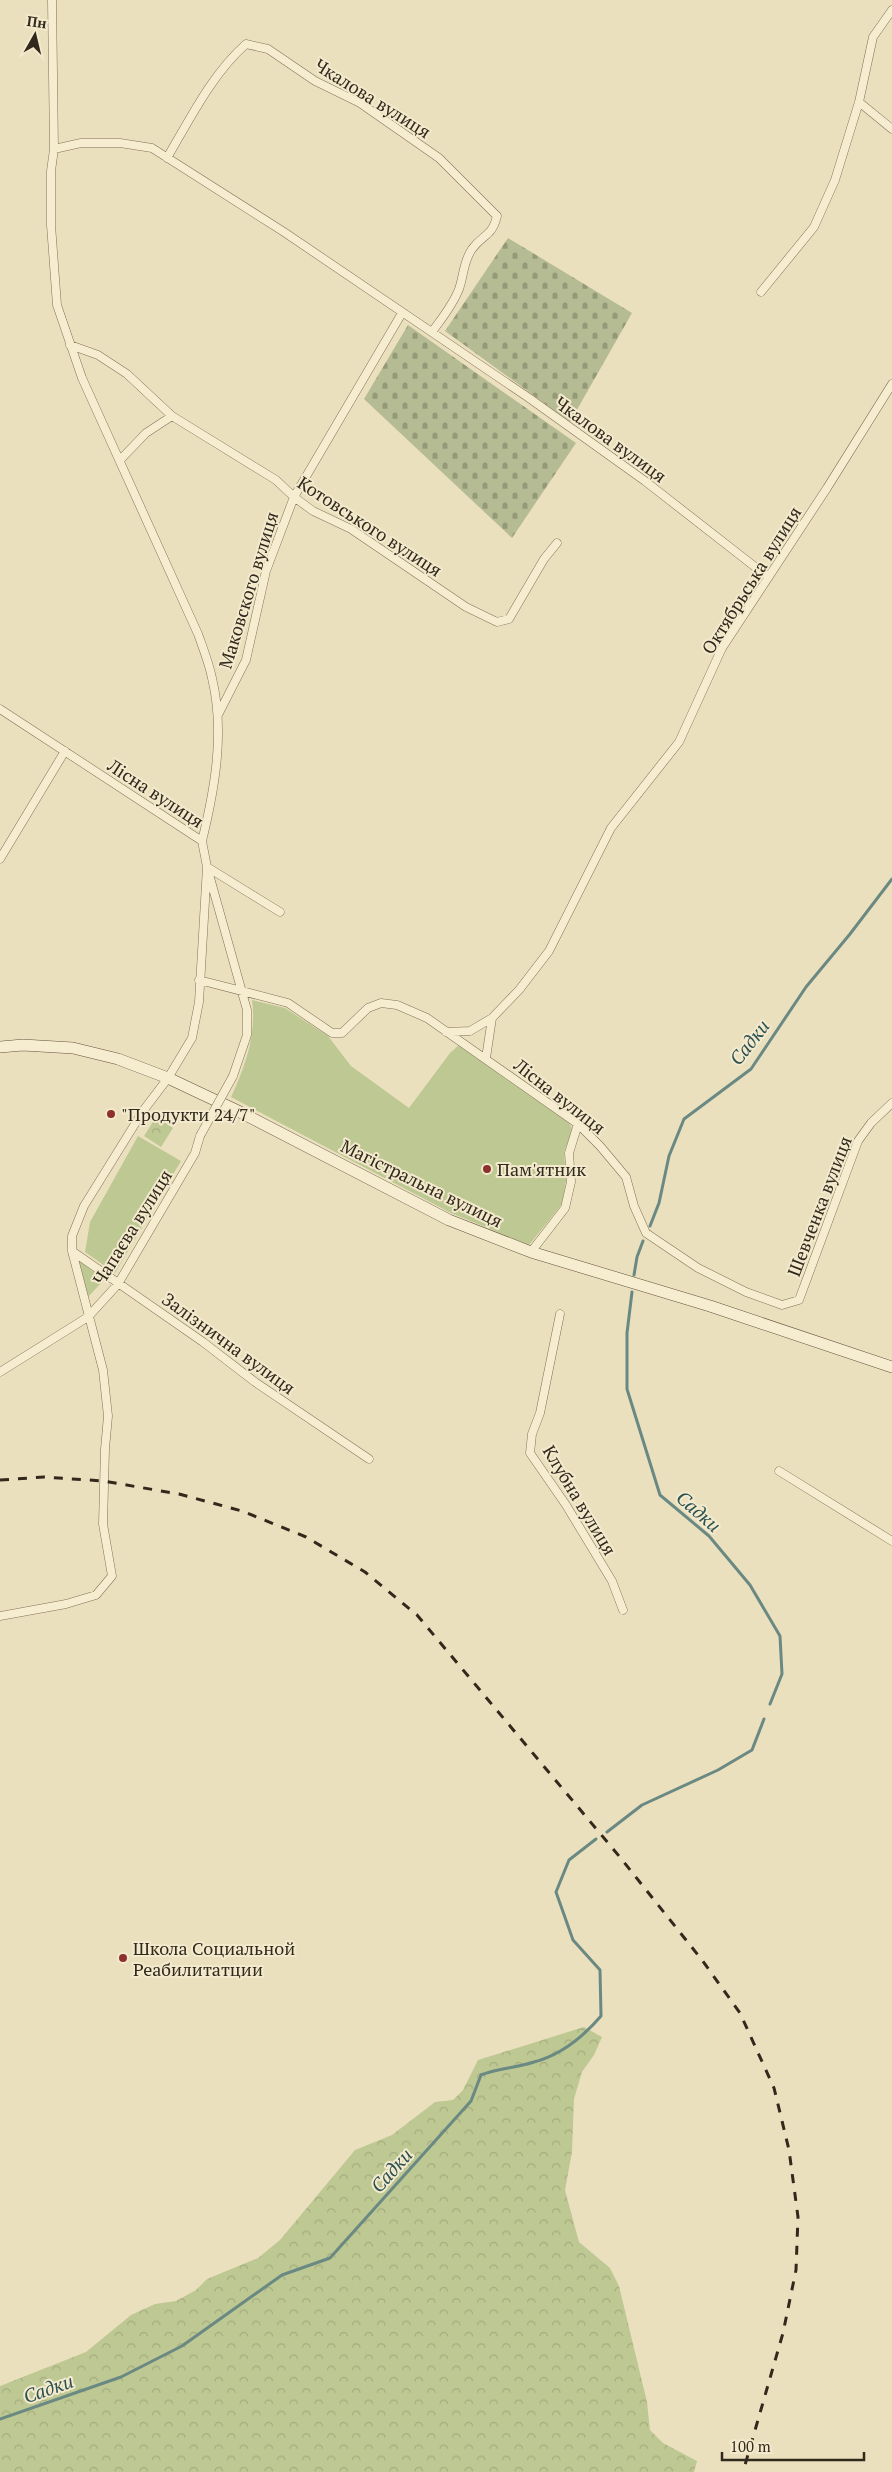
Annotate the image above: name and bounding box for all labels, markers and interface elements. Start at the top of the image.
north arrow [10,10,60,60]
text: Пн [26,11,48,32]
street label: Чкалова вулиця [310,53,436,143]
street label: Чкалова вулиця [550,390,672,488]
street label: Котовського вулиця [293,470,447,582]
street label: Октябрьська вулиця [696,501,806,659]
street label: Маковского вулиця [213,508,283,672]
street label: Лісна вулиця [103,753,209,833]
water label: Садки [723,1014,775,1070]
street label: Лісна вулиця [509,1052,611,1139]
place label: "Продукти 24/7" [121,1102,256,1126]
marker: "Продукти 24/7" [105,1108,117,1120]
street label: Магістральна вулиця [337,1133,507,1233]
street label: Шевченка вулиця [781,1133,857,1279]
place label: Пам'ятник [497,1157,586,1181]
marker: Пам'ятник [481,1163,493,1175]
street label: Чапаєва вулиця [87,1165,177,1289]
street label: Залізнична вулиця [158,1287,300,1399]
street label: Клубна вулиця [538,1441,622,1559]
water label: Садки [671,1485,727,1537]
place label: Школа Социальной Реабилитатции [133,1936,295,1981]
marker: Школа Социальной Реабилитатции [117,1952,129,1964]
water label: Садки [365,2143,417,2197]
water label: Садки [20,2368,76,2408]
scale bar [722,2430,864,2462]
text: 100 m [730,2436,771,2456]

